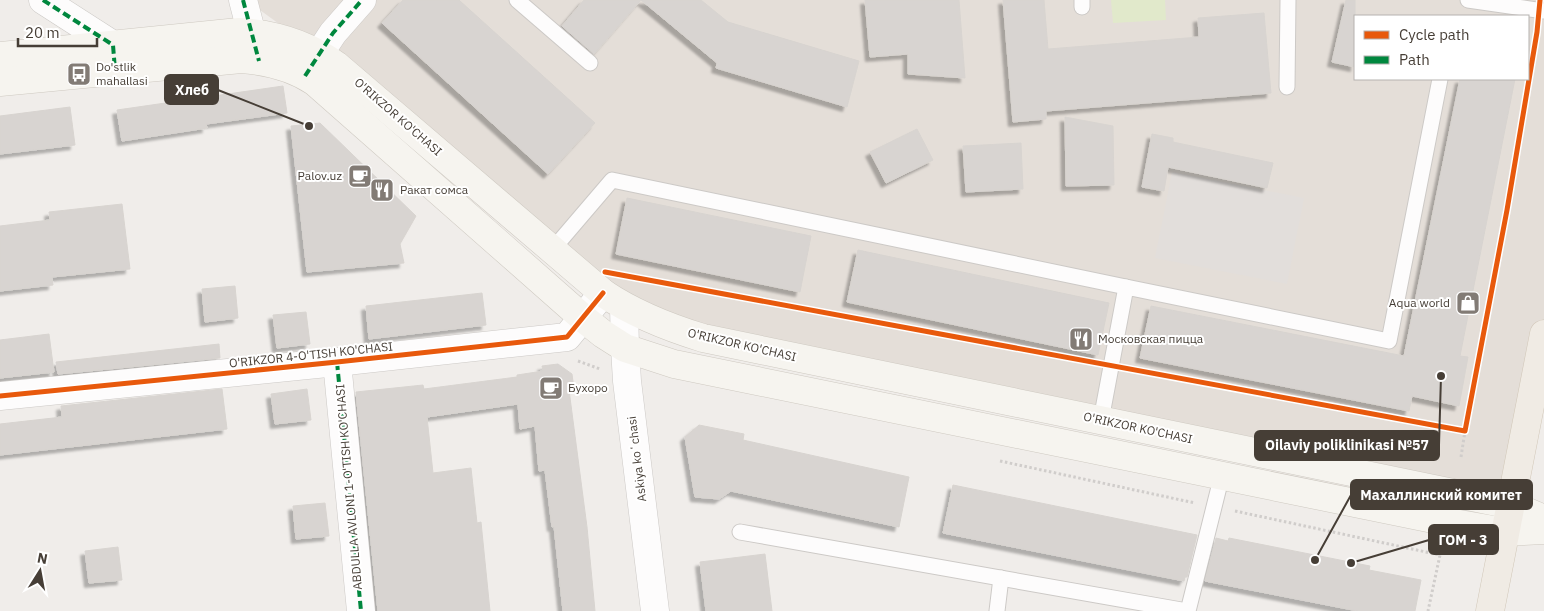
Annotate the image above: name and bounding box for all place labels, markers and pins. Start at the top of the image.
place label: Do'stlik mahallasi [96,59,148,88]
bus stop icon: Do'stlik mahallasi [66,61,92,87]
callout: Хлеб [165,75,218,104]
cafe icon: Palov.uz [347,163,373,189]
place label: Palov.uz [298,168,342,183]
restaurant icon: Ракат сомса [369,177,395,203]
place label: Ракат сомса [400,182,469,197]
shop icon: Aqua world [1455,290,1481,316]
place label: Aqua world [1389,295,1450,310]
restaurant icon: Московская пицца [1068,326,1094,352]
place label: Московская пицца [1098,331,1204,346]
cafe icon: Бухоро [538,375,564,401]
place label: Бухоро [568,380,608,395]
callout: Oilaviy poliklinikasi №57 [1255,431,1439,460]
callout: Махаллинский комитет [1351,480,1532,509]
callout: ГОМ - 3 [1429,525,1498,554]

